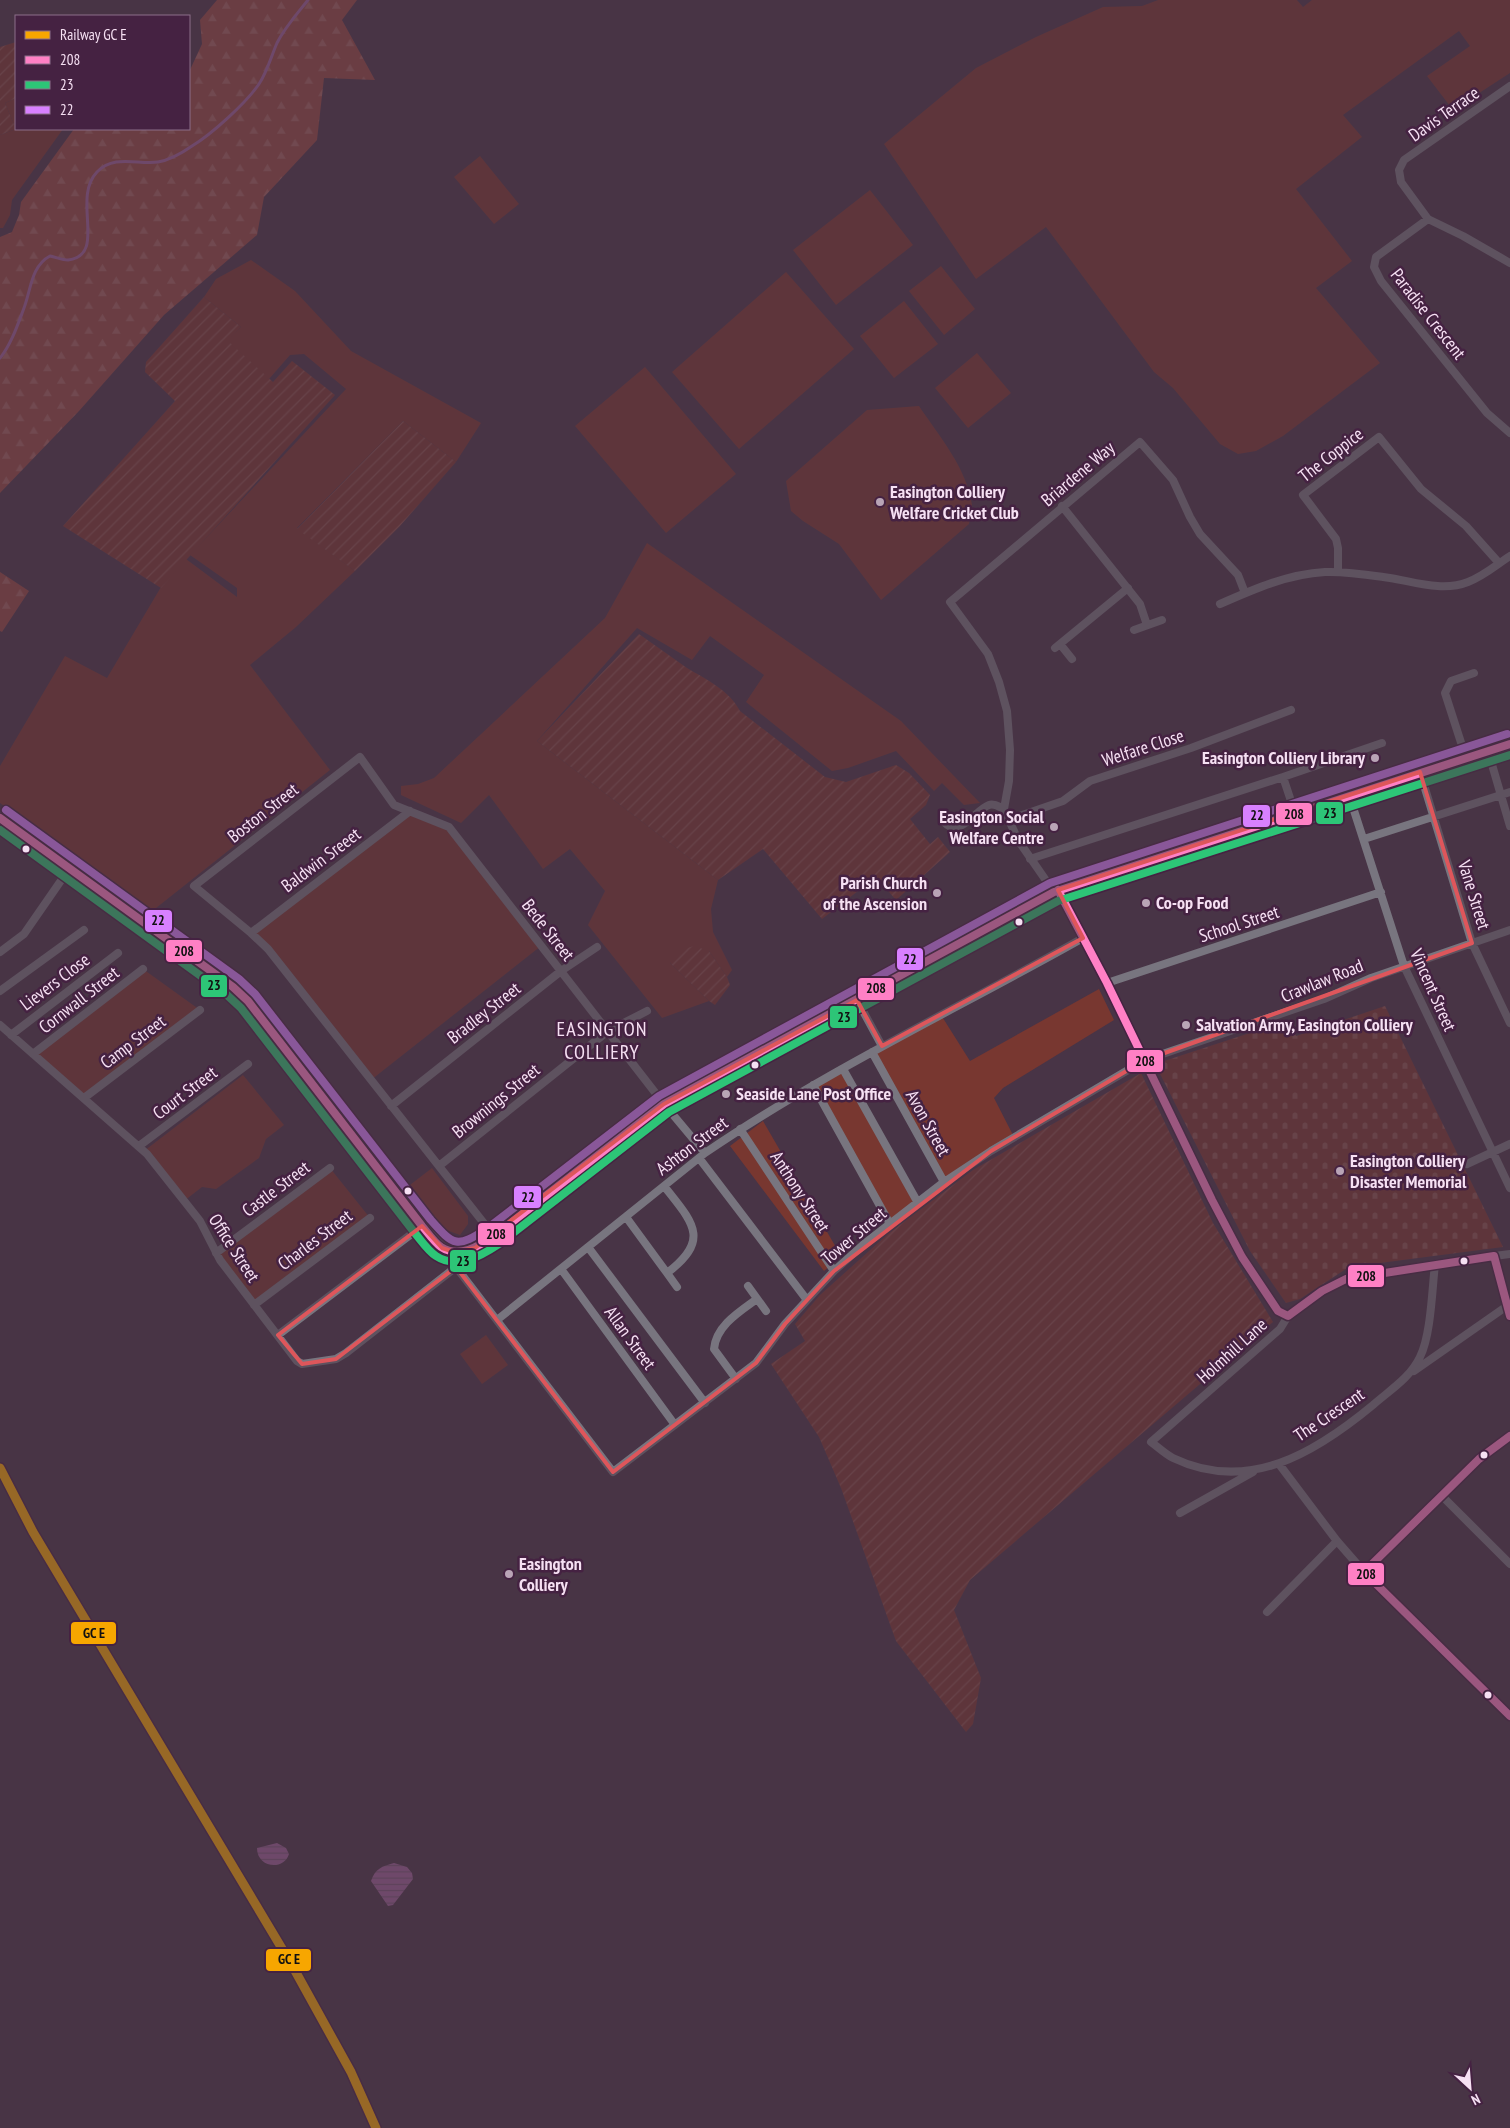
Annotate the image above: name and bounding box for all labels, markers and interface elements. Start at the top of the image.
legend [15,15,190,130]
text: Railway GC E [60,25,127,44]
text: 208 [60,50,80,69]
text: 23 [60,75,74,94]
street label: Davis Terrace [1404,81,1484,146]
text: 22 [60,100,74,119]
street label: Paradise Crescent [1386,264,1471,364]
street label: The Coppice [1294,422,1368,487]
street label: Briardene Way [1036,436,1119,511]
place label: Easington Colliery Welfare Cricket Club [889,480,1019,524]
marker: Easington Colliery Welfare Cricket Club [874,496,886,508]
street label: Welfare Close [1099,723,1187,772]
place label: Easington Colliery Library [1202,746,1366,769]
marker: Easington Colliery Library [1369,752,1381,764]
street label: Boston Street [223,778,303,847]
line badge: 23 [1315,801,1344,825]
line badge: 208 [1275,802,1313,826]
line badge: 22 [1242,804,1271,828]
text: 23 [1323,804,1337,822]
place label: Easington Social Welfare Centre [939,805,1045,849]
text: 208 [1284,805,1304,823]
text: 22 [1250,806,1264,824]
marker: Easington Social Welfare Centre [1048,821,1060,833]
street label: Baldwin Sreeet [276,822,365,897]
unlabelled marker [21,844,31,854]
street label: Vane Street [1453,856,1496,932]
place label: Parish Church of the Ascension [823,871,927,915]
marker: Parish Church of the Ascension [931,887,943,899]
place label: Co-op Food [1156,891,1228,914]
street label: Bede Street [517,894,580,965]
marker: Co-op Food [1140,897,1152,909]
street label: School Street [1196,900,1282,947]
line badge: 22 [144,909,173,933]
text: 22 [151,911,165,929]
unlabelled marker [1014,917,1024,927]
line badge: 208 [165,939,203,963]
text: 208 [174,942,194,960]
street label: Vincent Street [1405,944,1462,1035]
line badge: 22 [896,947,924,971]
street label: Lievers Close [15,948,94,1015]
text: 22 [903,950,917,968]
street label: Crawlaw Road [1277,954,1366,1007]
street label: Cornwall Street [34,961,123,1038]
line badge: 23 [200,974,228,998]
text: 23 [207,976,221,994]
street label: Bradley Street [442,977,525,1048]
line badge: 208 [857,977,895,1001]
text: 208 [866,979,886,997]
line badge: 23 [829,1005,858,1029]
text: 23 [837,1008,851,1026]
street label: Camp Street [95,1010,170,1074]
place label: Salvation Army, Easington Colliery [1196,1013,1414,1036]
district label: EASINGTON COLLIERY [557,1016,647,1065]
marker: Salvation Army, Easington Colliery [1180,1019,1192,1031]
line badge: 208 [1126,1049,1164,1073]
text: 208 [1135,1052,1155,1070]
street label: Brownings Street [447,1058,544,1143]
unlabelled marker [750,1060,760,1070]
street label: Court Street [148,1061,221,1124]
place label: Seaside Lane Post Office [736,1082,892,1105]
street label: Avon Street [901,1086,956,1160]
marker: Seaside Lane Post Office [720,1088,732,1100]
street label: Ashton Street [651,1111,732,1180]
street label: Anthony Street [766,1147,835,1237]
place label: Easington Colliery Disaster Memorial [1350,1149,1467,1193]
street label: Castle Street [237,1156,314,1222]
marker: Easington Colliery Disaster Memorial [1334,1165,1346,1177]
line badge: 22 [513,1185,542,1209]
unlabelled marker [403,1186,413,1196]
text: 22 [521,1188,535,1206]
street label: Tower Street [817,1202,891,1269]
street label: Charles Street [273,1204,356,1275]
street label: Office Street [204,1209,265,1286]
line badge: 208 [477,1222,515,1246]
text: 208 [486,1225,506,1243]
line badge: 23 [449,1249,477,1273]
text: 23 [456,1252,470,1270]
unlabelled marker [1459,1256,1469,1266]
line badge: 208 [1347,1264,1385,1288]
text: 208 [1356,1267,1376,1285]
street label: Allan Street [600,1301,661,1374]
street label: Holmhill Lane [1192,1313,1272,1388]
street label: The Crescent [1289,1383,1368,1447]
unlabelled marker [1479,1450,1489,1460]
place label: Easington Colliery [519,1552,582,1596]
line badge: 208 [1347,1562,1385,1586]
text: 208 [1356,1565,1376,1583]
marker: Easington Colliery [503,1568,515,1580]
line badge: GC E [70,1621,117,1645]
text: GC E [83,1624,105,1642]
unlabelled marker [1483,1690,1493,1700]
line badge: GC E [265,1948,312,1972]
text: GC E [278,1950,300,1968]
north arrow [1445,2063,1495,2113]
text: N [1468,2090,1483,2109]

